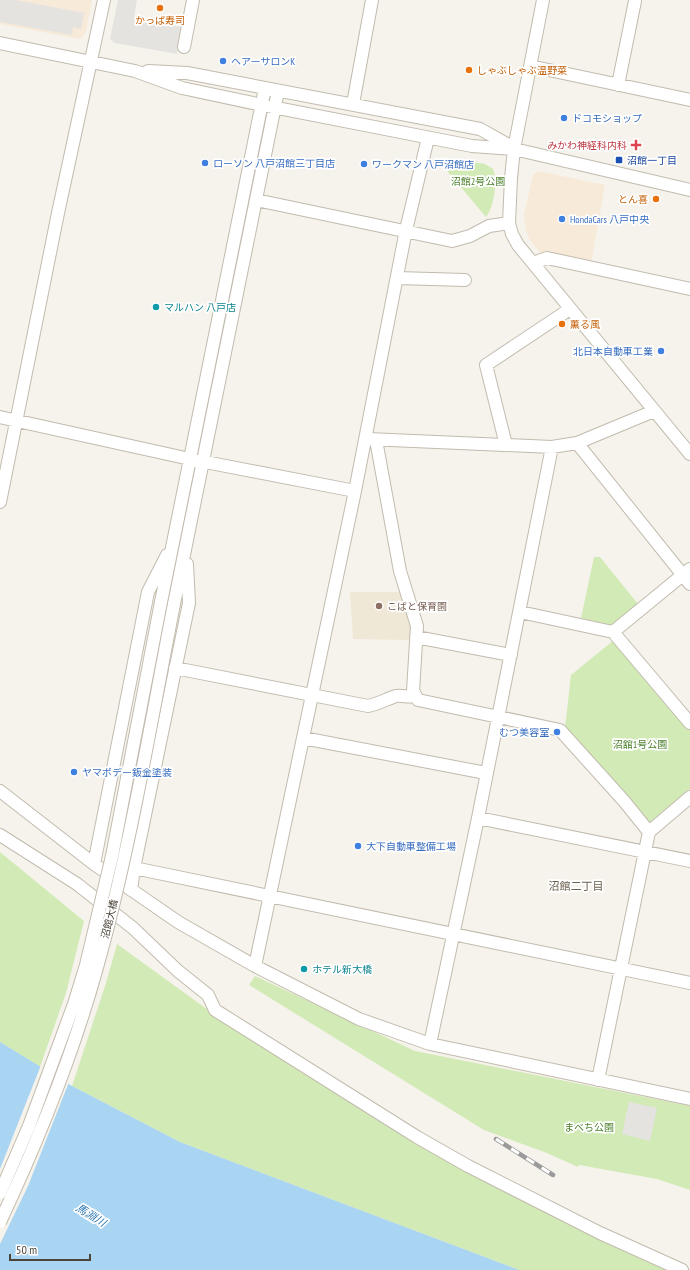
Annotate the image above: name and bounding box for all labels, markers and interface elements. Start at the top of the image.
marker: かっぱ寿司 [155,3,165,13]
place label: かっぱ寿司 [135,14,185,27]
place label: ヘアーサロンK [231,55,295,68]
marker: ヘアーサロンK [218,56,228,66]
place label: しゃぶしゃぶ温野菜 [477,64,567,77]
marker: しゃぶしゃぶ温野菜 [464,65,474,75]
place label: ドコモショップ [572,112,642,125]
marker: ドコモショップ [559,113,569,123]
place label: みかわ神経科内科 [547,139,627,152]
marker: みかわ神経科内科 [630,139,642,151]
place label: 沼館一丁目 [627,154,677,167]
marker: 沼館一丁目 [614,155,624,165]
place label: ローソン 八戸沼館三丁目店 [213,157,335,170]
marker: ローソン 八戸沼館三丁目店 [200,158,210,168]
place label: ワークマン 八戸沼館店 [372,158,474,171]
marker: ワークマン 八戸沼館店 [359,159,369,169]
park label: 沼館2号公園 [451,175,505,188]
place label: とん喜 [618,193,648,206]
marker: とん喜 [651,194,661,204]
place label: HondaCars 八戸中央 [570,213,650,226]
marker: HondaCars 八戸中央 [557,214,567,224]
place label: マルハン 八戸店 [164,301,236,314]
marker: マルハン 八戸店 [151,302,161,312]
place label: 薫る風 [570,318,600,331]
marker: 薫る風 [557,319,567,329]
place label: 北日本自動車工業 [573,345,653,358]
marker: 北日本自動車工業 [656,346,666,356]
place label: こばと保育園 [387,600,447,613]
marker: こばと保育園 [374,601,384,611]
place label: むつ美容室 [499,726,549,739]
marker: むつ美容室 [552,727,562,737]
park label: 沼舘1号公園 [613,738,667,751]
place label: ヤマボデー鈑金塗装 [82,766,172,779]
marker: ヤマボデー鈑金塗装 [69,767,79,777]
place label: 大下自動車整備工場 [366,840,456,853]
marker: 大下自動車整備工場 [353,841,363,851]
district label: 沼館二丁目 [549,879,604,893]
street label: 沼館大橋 [98,898,121,940]
place label: ホテル新大橋 [312,963,372,976]
marker: ホテル新大橋 [299,964,309,974]
park label: まべち公園 [564,1121,614,1134]
water label: 馬淵川 [73,1200,110,1230]
scale bar [10,1236,90,1262]
text: 50 m [16,1242,37,1257]

